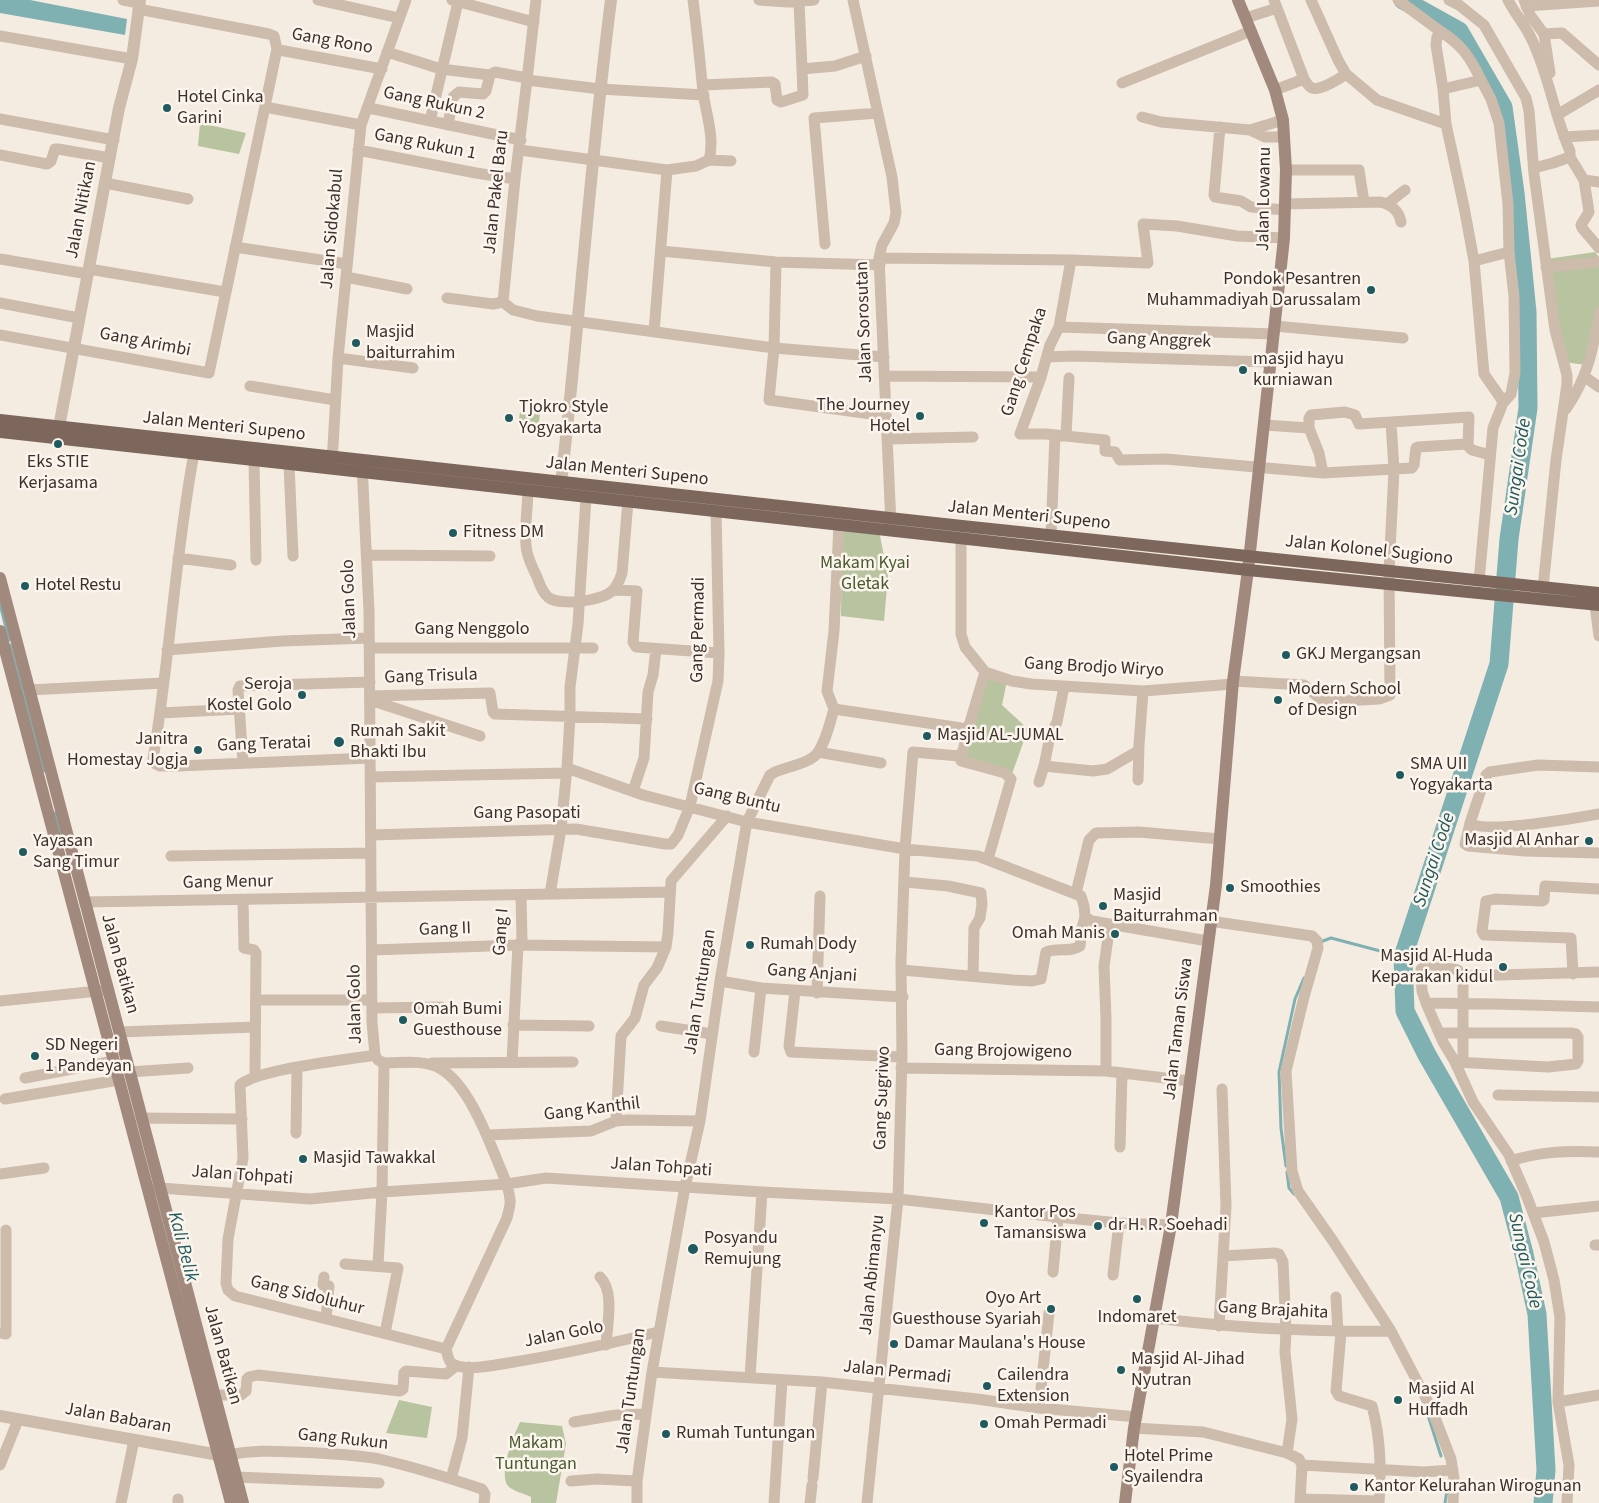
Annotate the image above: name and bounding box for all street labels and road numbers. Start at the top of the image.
street label: Gang Rono [290,24,374,60]
street label: Gang Rukun 2 [381,83,487,125]
street label: Gang Rukun 1 [372,125,478,165]
street label: Jalan Pakel Baru [480,129,514,255]
street label: Jalan Lowanu [1253,147,1277,251]
street label: Jalan Nitikan [62,159,102,261]
street label: Jalan Sidokabul [317,168,349,290]
street label: Jalan Sorosutan [852,261,878,383]
street label: Gang Cempaka [997,305,1053,419]
street label: Gang Arimbi [98,324,192,362]
street label: Gang Anggrek [1106,328,1212,354]
street label: Jalan Menteri Supeno [142,408,306,446]
street label: Jalan Menteri Supeno [545,453,709,491]
street label: Jalan Menteri Supeno [947,497,1111,535]
street label: Jalan Kolonel Sugiono [1284,531,1454,571]
street label: Jalan Golo [338,559,362,639]
street label: Gang Permadi [687,577,711,683]
street label: Gang Nenggolo [414,619,530,641]
street label: Gang Brodjo Wiryo [1023,654,1165,682]
street label: Gang Trisula [384,665,478,689]
street label: Gang Teratai [217,733,311,757]
street label: Gang Buntu [691,778,783,820]
street label: Gang Pasopati [473,803,581,825]
street label: Gang Menur [183,871,273,895]
street label: Gang I [490,908,514,956]
street label: Jalan Batikan [95,912,143,1016]
street label: Gang II [419,918,471,942]
street label: Jalan Tuntungan [680,928,722,1056]
street label: Jalan Taman Siswa [1160,957,1198,1101]
street label: Gang Anjani [766,960,858,988]
street label: Jalan Golo [345,964,367,1044]
street label: Gang Brojowigeno [934,1040,1072,1064]
street label: Gang Sugriwo [870,1045,896,1151]
street label: Gang Kanthil [543,1093,641,1127]
street label: Jalan Tohpati [609,1154,713,1182]
street label: Jalan Tohpati [190,1162,294,1190]
street label: Jalan Abimanyu [856,1214,890,1336]
street label: Gang Sidoluhur [248,1271,366,1321]
street label: Gang Brajahita [1217,1297,1329,1325]
street label: Jalan Batikan [198,1303,246,1407]
street label: Jalan Golo [523,1317,605,1353]
street label: Jalan Tuntungan [612,1327,652,1455]
street label: Jalan Permadi [842,1357,952,1389]
street label: Jalan Babaran [63,1399,173,1439]
street label: Gang Rukun [297,1425,389,1455]

